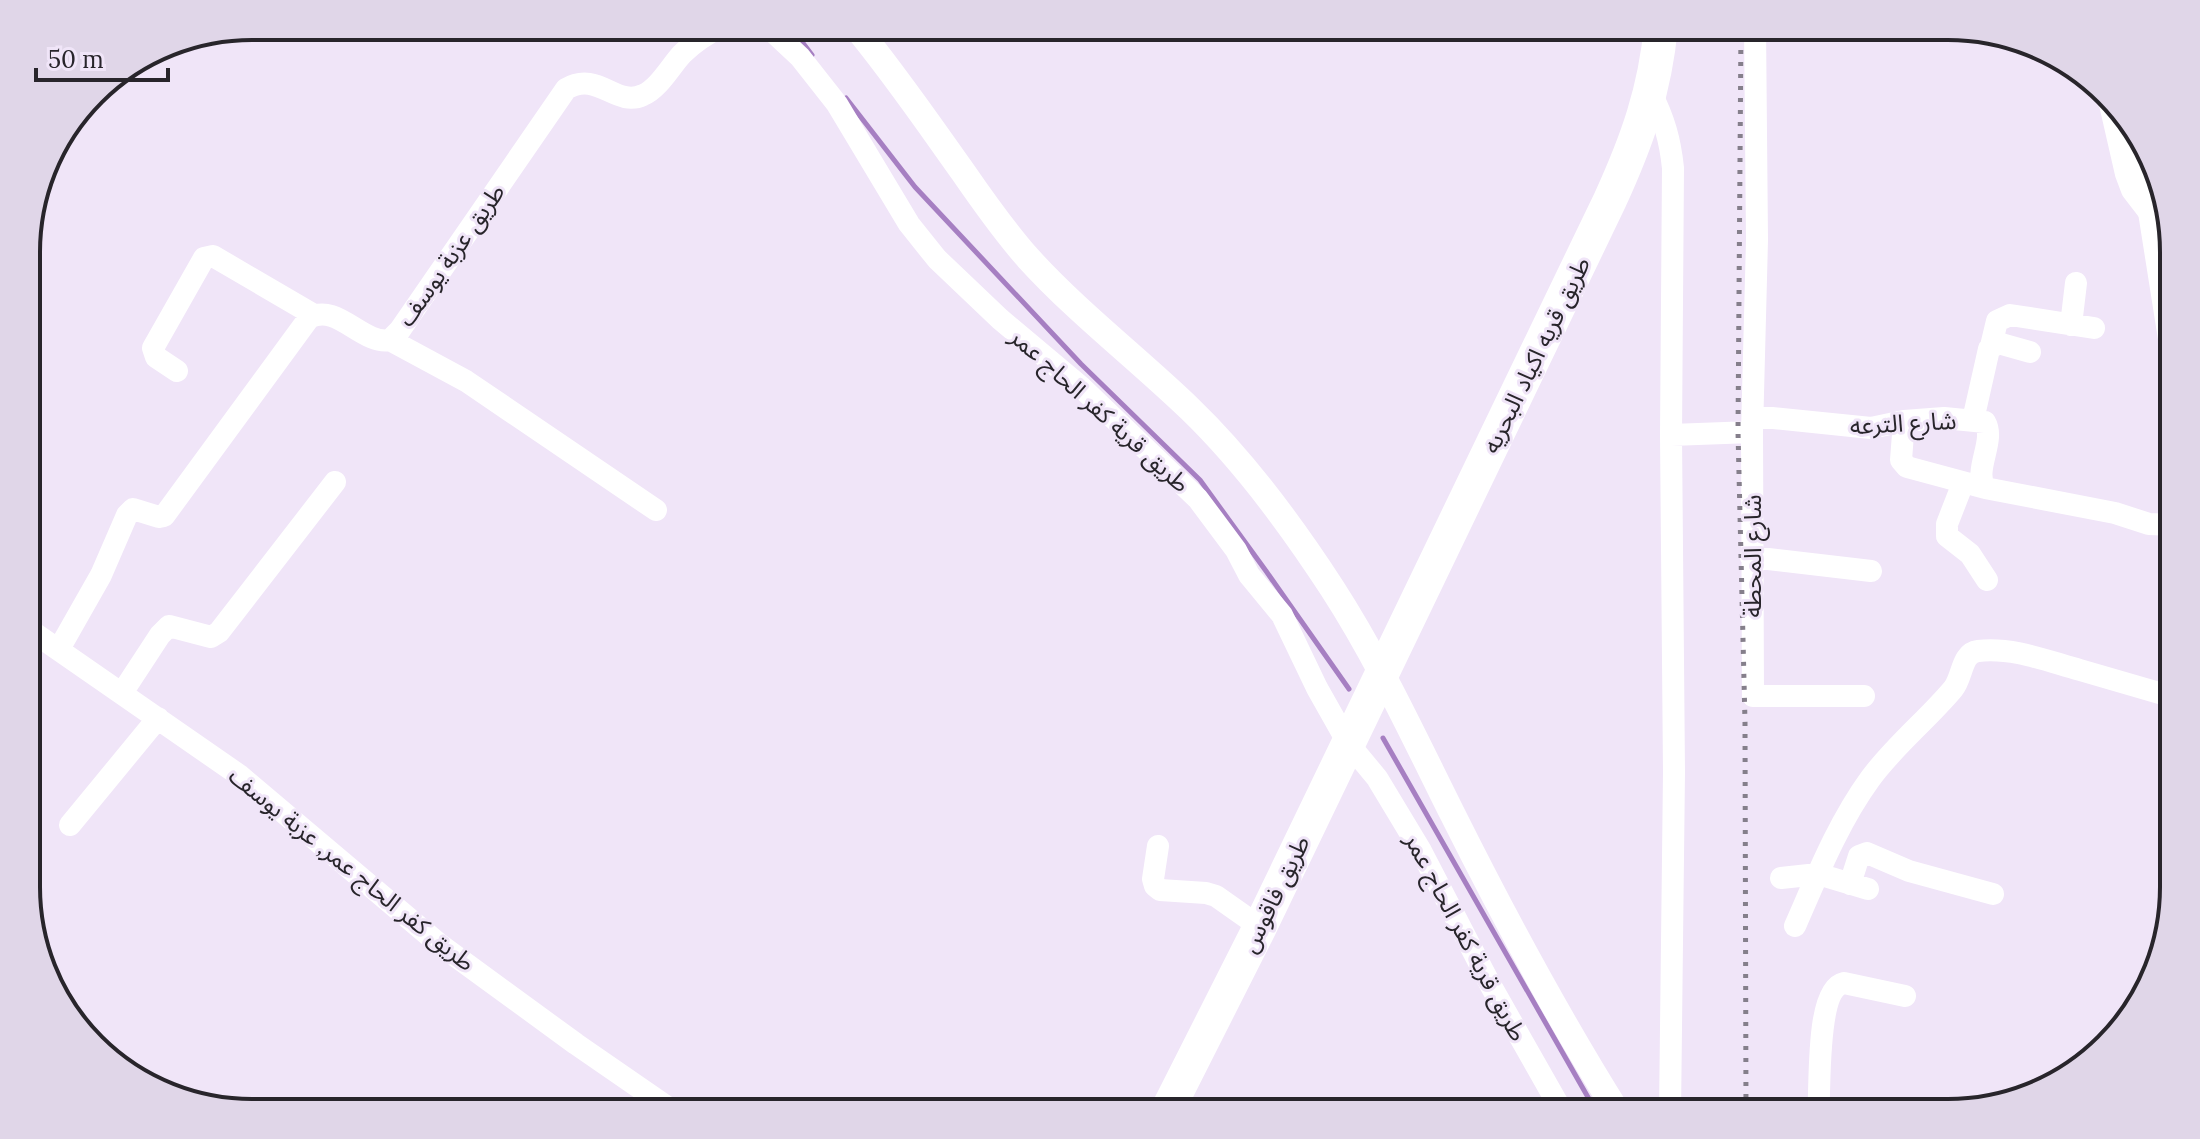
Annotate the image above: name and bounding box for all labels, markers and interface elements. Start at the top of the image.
scale bar [36,32,168,82]
text: 50 m [48,44,104,75]
street label: طريق عزبة يوسف [390,178,512,332]
street label: طريق قريه اكياد البحريه [1475,252,1597,458]
street label: طريق قرية كفر الحاج عمر [1002,320,1196,500]
street label: شارع الترعه [1849,405,1957,443]
street label: شارع المحطة [1737,495,1770,617]
street label: طريق كفر الحاج عمر, عزبة يوسف [221,760,482,980]
street label: طريق قرية كفر الحاج عمر [1396,827,1534,1047]
street label: طريق فاقوس [1233,830,1317,958]

